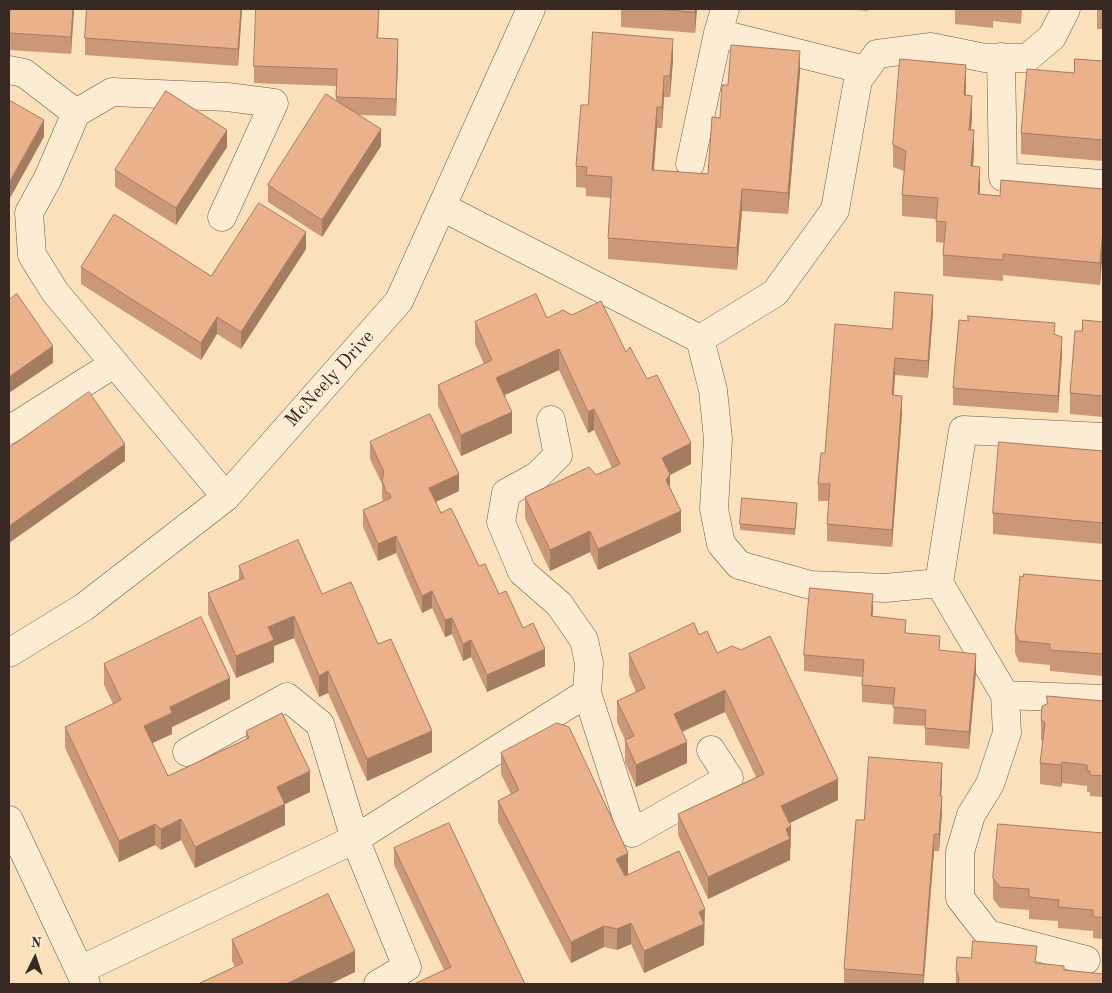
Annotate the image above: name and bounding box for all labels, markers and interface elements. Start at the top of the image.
street label: McNeely Drive [281,326,379,432]
north arrow [10,933,60,983]
text: N [30,936,42,950]

